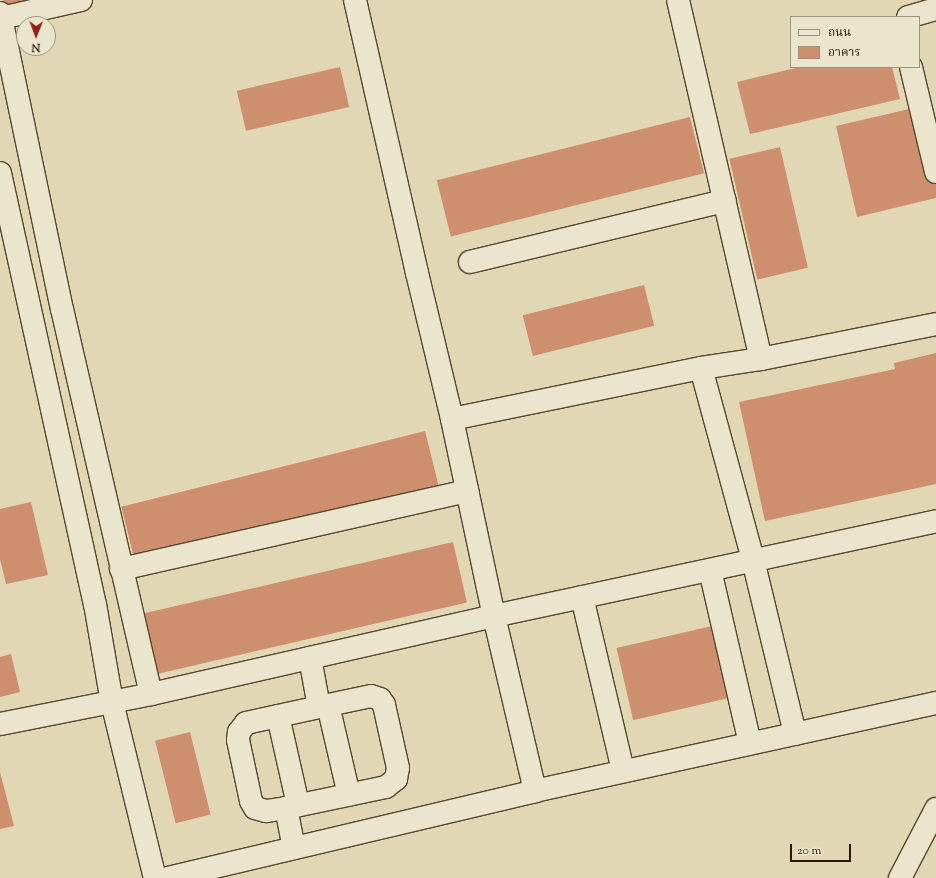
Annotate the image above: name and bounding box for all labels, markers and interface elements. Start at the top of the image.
north arrow [16,16,56,56]
legend [790,16,920,68]
text: ถนน [828,24,851,42]
text: N [31,39,40,55]
text: อาคาร [828,44,860,62]
scale bar [792,836,853,862]
text: 20 m [797,842,821,860]

